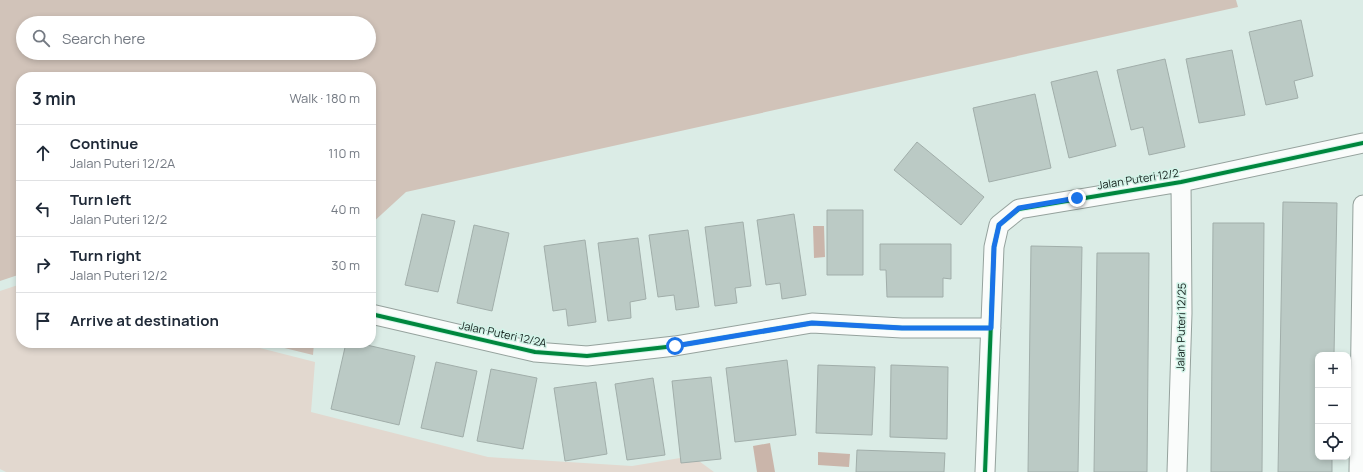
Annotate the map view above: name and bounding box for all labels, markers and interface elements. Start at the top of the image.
search box [16,16,376,60]
icon: search [30,27,52,49]
text: Search here [62,28,145,49]
text: 3 min [32,87,76,110]
text: Walk · 180 m [289,89,360,107]
text: Continue [70,133,138,154]
icon: ahead [32,142,54,164]
text: 110 m [328,144,360,162]
text: Jalan Puteri 12/2A [70,154,175,172]
street label: Jalan Puteri 12/2 [1096,165,1180,192]
text: Turn left [70,189,132,210]
route end [1068,189,1086,207]
icon: left [32,198,54,220]
text: 40 m [331,200,360,218]
text: Jalan Puteri 12/2 [70,210,167,228]
text: Turn right [70,245,141,266]
icon: right [32,254,54,276]
text: 30 m [331,256,360,274]
text: Jalan Puteri 12/2 [70,266,167,284]
street label: Jalan Puteri 12/25 [1172,283,1189,371]
icon: arrive [32,310,54,332]
text: Arrive at destination [70,310,219,331]
street label: Jalan Puteri 12/2A [458,317,548,350]
route start [666,337,684,355]
map controls [1315,352,1351,460]
button: + [1315,352,1351,388]
button: − [1315,388,1351,424]
button: locate [1315,424,1351,460]

